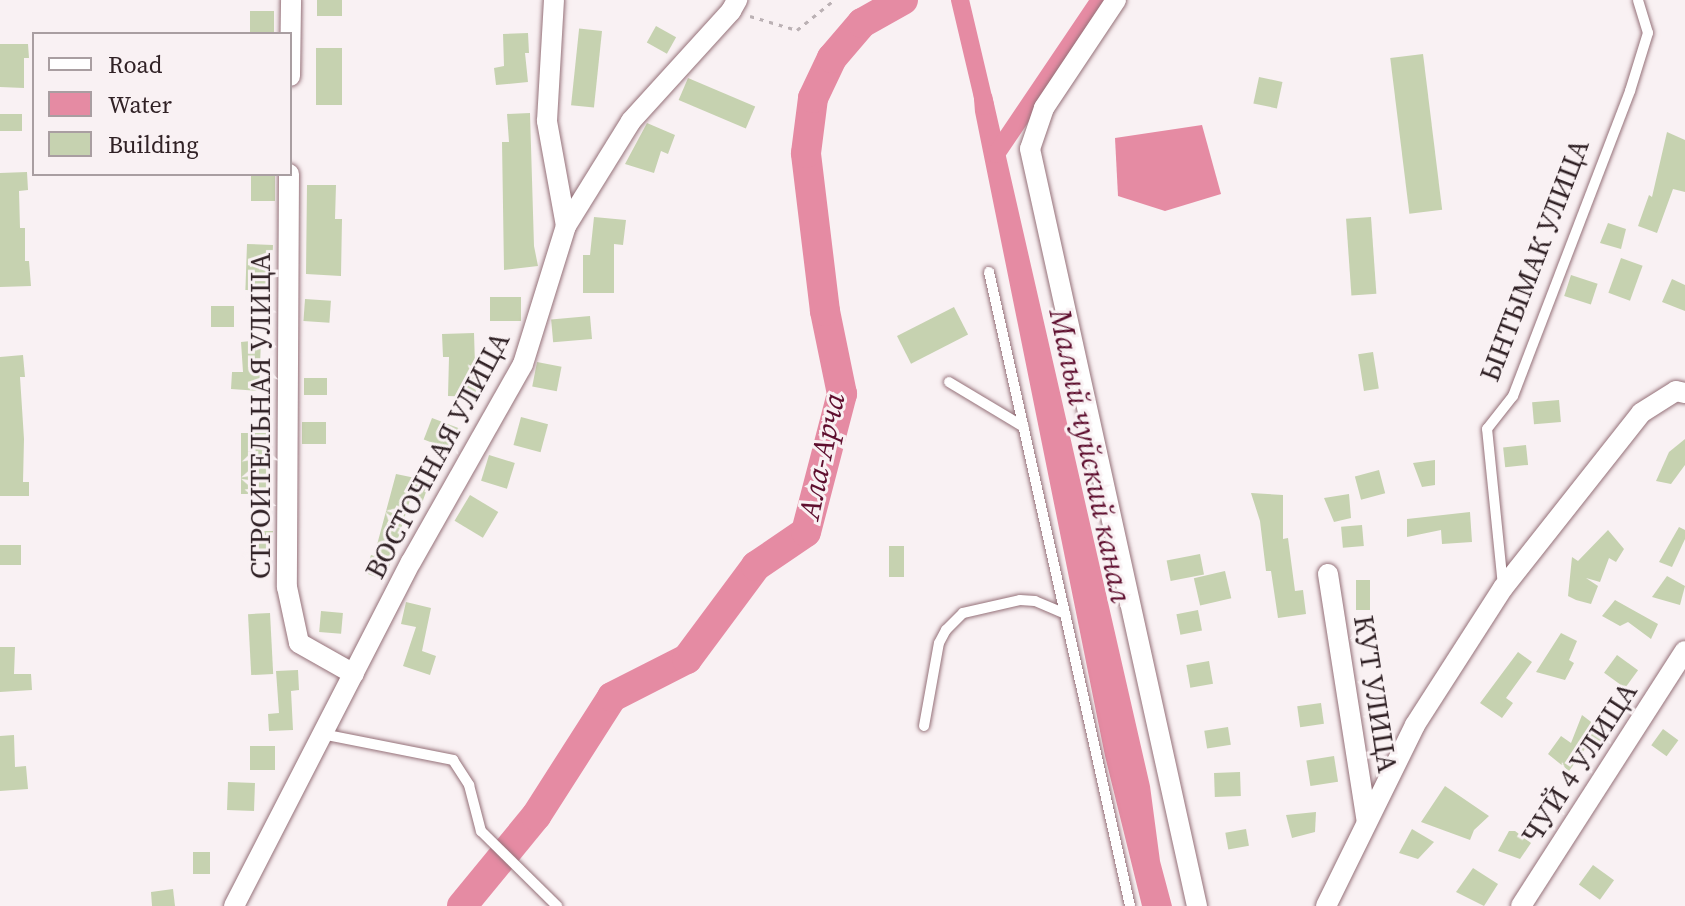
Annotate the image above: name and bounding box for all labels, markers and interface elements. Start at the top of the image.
legend [32,32,292,176]
text: Road [108,48,162,81]
text: Water [108,88,172,121]
text: Building [108,128,199,161]
street label: ЫНТЫМАК УЛИЦА [1472,134,1596,386]
street label: СТРОИТЕЛЬНАЯ УЛИЦА [243,253,277,579]
water label: Малый чуйский канал [1041,306,1139,606]
street label: ВОСТОЧНАЯ УЛИЦА [358,326,516,584]
water label: Ала-Арча [791,390,853,522]
street label: КУТ УЛИЦА [1347,613,1405,775]
street label: ЧУЙ 4 УЛИЦА [1514,676,1644,850]

